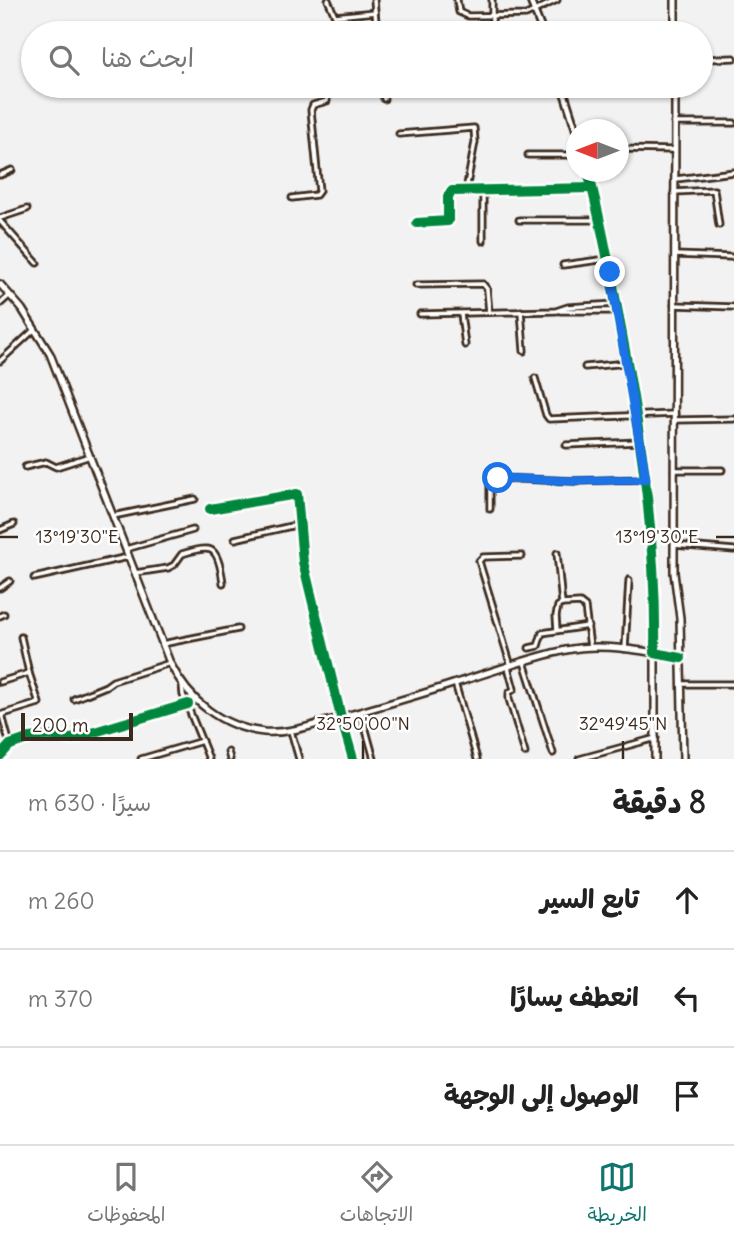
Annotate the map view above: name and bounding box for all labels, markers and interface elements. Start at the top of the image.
search box [21,21,713,98]
icon: search [45,41,83,79]
text: ابحث هنا [101,41,194,74]
north arrow [566,119,629,182]
route end [594,256,625,287]
route start [482,462,513,493]
text: 13°19'30"E [35,525,119,548]
text: 13°19'30"E [615,525,699,548]
scale bar [21,710,133,742]
text: 32°50'00"N [316,712,410,735]
text: 32°49'45"N [579,712,667,735]
text: 200 m [32,713,89,737]
text: 8 دقيقة [612,783,706,821]
text: سيرًا · 630 m [28,788,151,817]
icon: ahead [668,881,706,919]
text: تابع السير [540,882,639,915]
text: 260 m [28,886,95,915]
icon: left [668,979,706,1017]
text: انعطف يسارًا [510,980,639,1013]
text: 370 m [28,984,93,1013]
icon: arrive [668,1077,706,1115]
text: الوصول إلى الوجهة [444,1078,639,1111]
tab: المحفوظات [87,1158,165,1231]
tab: الاتجاهات [340,1158,413,1231]
tab: الخريطة [588,1158,647,1231]

